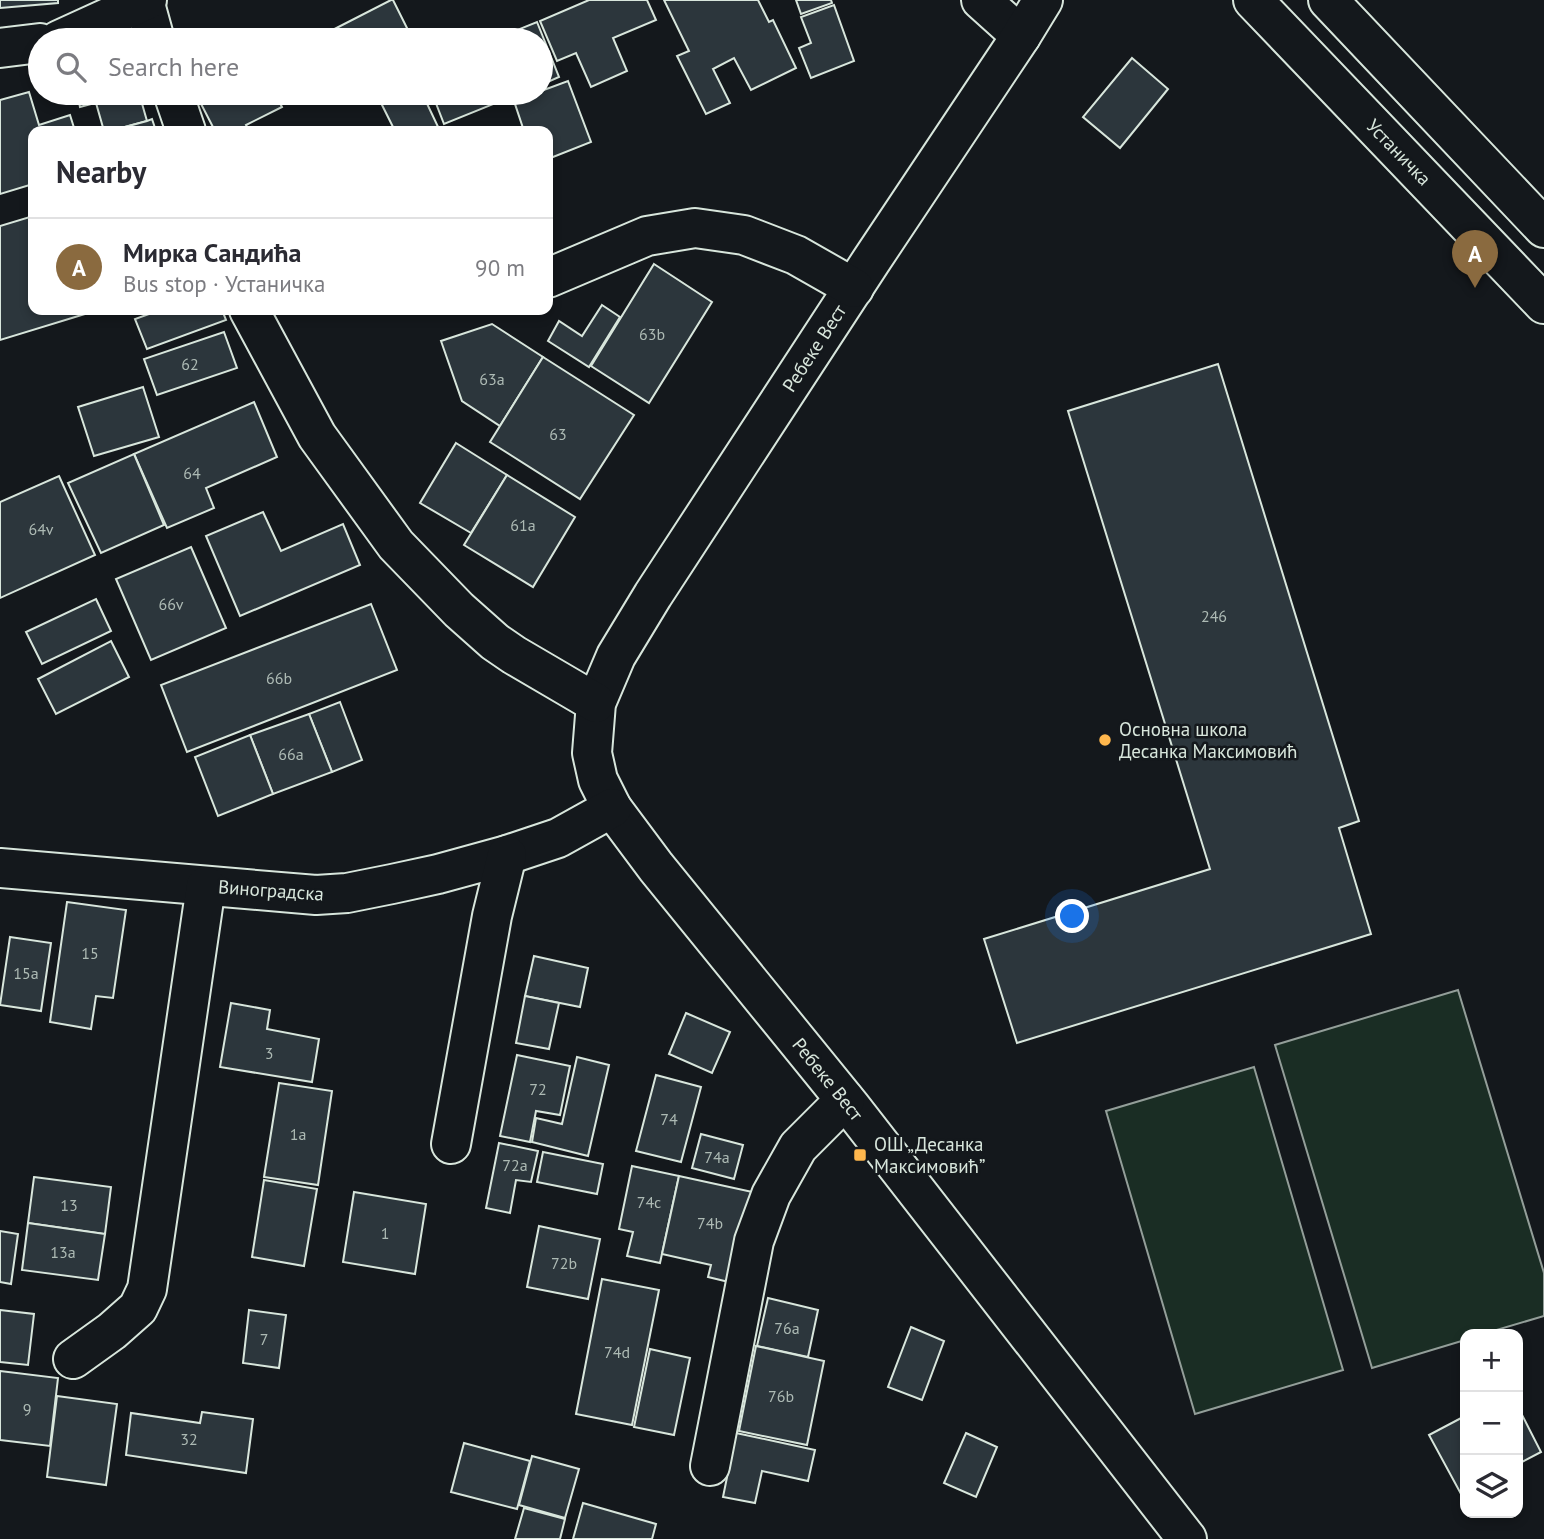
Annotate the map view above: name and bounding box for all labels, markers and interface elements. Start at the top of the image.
search box [28,28,553,105]
icon: search [52,48,90,86]
text: Search here [108,50,239,83]
street label: Устаничка [1362,114,1436,190]
text: Nearby [56,152,146,191]
pin: A [1452,230,1498,288]
text: Мирка Сандића [123,236,301,269]
text: A [72,253,86,282]
text: 90 m [475,253,525,282]
text: Bus stop · Устаничка [123,269,325,298]
street label: Ребеке Вест [777,299,851,396]
house number: 63b [639,324,665,344]
house number: 62 [181,354,199,374]
house number: 63a [479,369,505,389]
house number: 63 [549,424,567,444]
house number: 64 [183,463,201,483]
house number: 61a [510,515,536,535]
house number: 64v [28,519,54,539]
house number: 66v [158,594,184,614]
house number: 246 [1201,606,1227,626]
house number: 66b [266,668,292,688]
place label: Основна школа Десанка Максимовић [1119,717,1298,763]
marker: Основна школа Десанка Максимовић [1097,732,1113,748]
house number: 66a [278,744,304,764]
street label: Виноградска [217,874,325,906]
your location [1055,899,1089,933]
house number: 15 [81,943,99,963]
house number: 15a [13,963,39,983]
street label: Ребеке Вест [787,1033,869,1126]
house number: 3 [265,1043,273,1063]
house number: 72 [529,1079,547,1099]
house number: 74 [660,1109,678,1129]
house number: 1a [290,1124,306,1144]
place label: ОШ „Десанка Максимовић” [874,1132,985,1178]
house number: 74a [704,1147,730,1167]
marker: ОШ „Десанка Максимовић” [852,1147,868,1163]
house number: 72a [502,1155,528,1175]
house number: 74c [637,1192,661,1212]
house number: 13 [60,1195,78,1215]
house number: 74b [697,1213,723,1233]
house number: 1 [381,1223,389,1243]
house number: 13a [50,1242,76,1262]
house number: 72b [551,1253,577,1273]
house number: 76a [774,1318,800,1338]
house number: 7 [260,1329,268,1349]
map controls [1460,1329,1523,1518]
button: + [1460,1329,1523,1392]
house number: 74d [604,1342,630,1362]
house number: 76b [768,1386,794,1406]
button: − [1460,1392,1523,1455]
house number: 9 [23,1399,31,1419]
house number: 32 [180,1429,198,1449]
button: layers [1460,1455,1523,1518]

